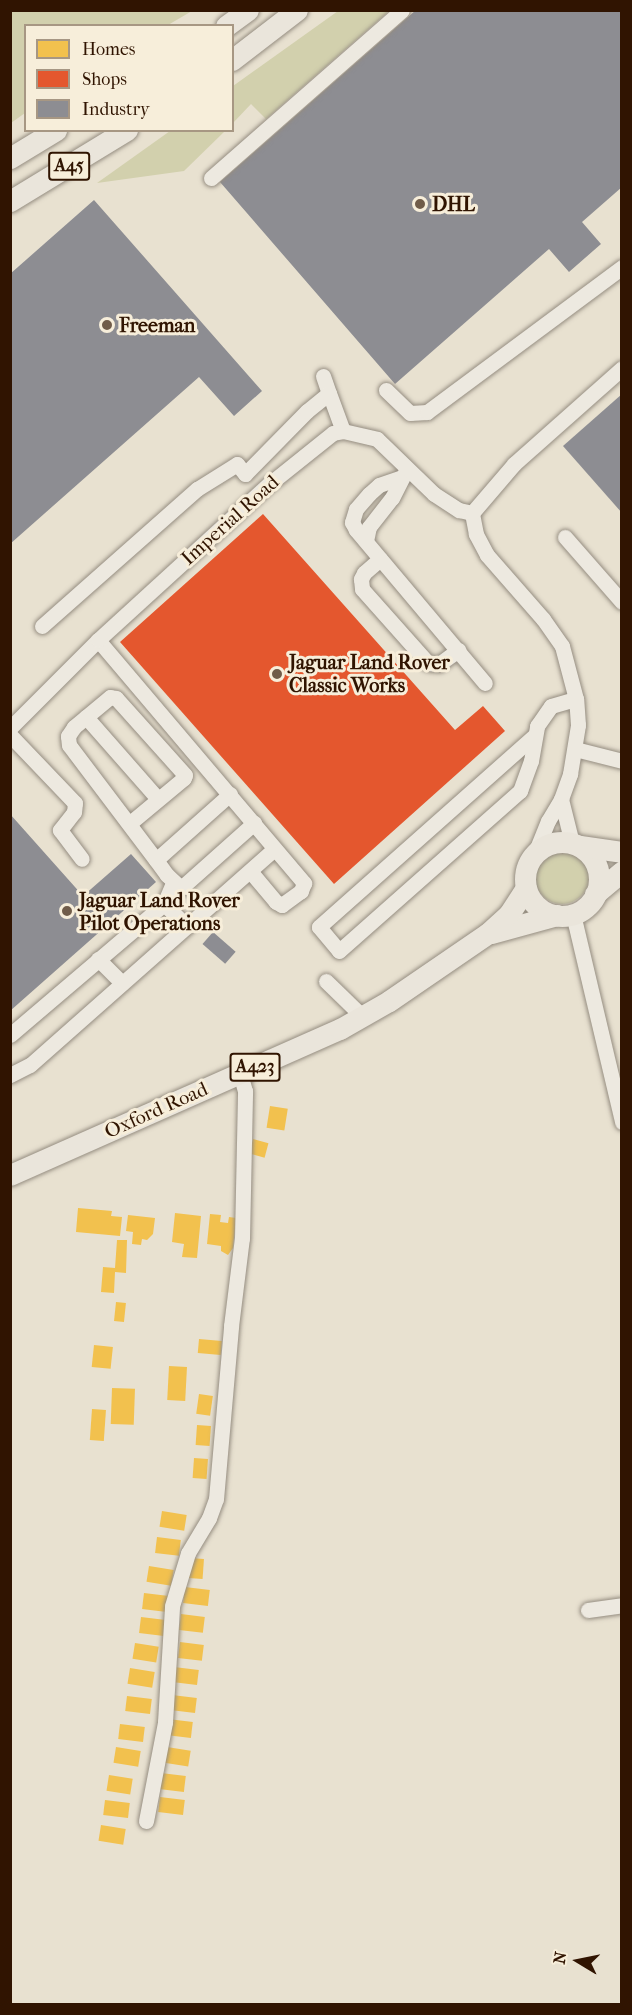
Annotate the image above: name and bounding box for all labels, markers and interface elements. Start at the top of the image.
legend [24,24,234,132]
text: Homes [82,39,136,60]
text: Shops [82,69,127,90]
text: Industry [82,99,150,120]
road number: A45 [48,151,90,181]
place label: DHL [432,192,475,216]
marker: DHL [413,197,427,211]
place label: Freeman [119,313,195,337]
marker: Freeman [100,318,114,332]
street label: Imperial Road [176,470,284,570]
place label: Jaguar Land Rover Classic Works [289,650,450,697]
marker: Jaguar Land Rover Classic Works [270,667,284,681]
place label: Jaguar Land Rover Pilot Operations [79,888,240,935]
marker: Jaguar Land Rover Pilot Operations [60,904,74,918]
road number: A423 [230,1052,280,1082]
street label: Oxford Road [101,1077,211,1143]
north arrow [548,1931,608,1991]
text: N [549,1950,570,1965]

